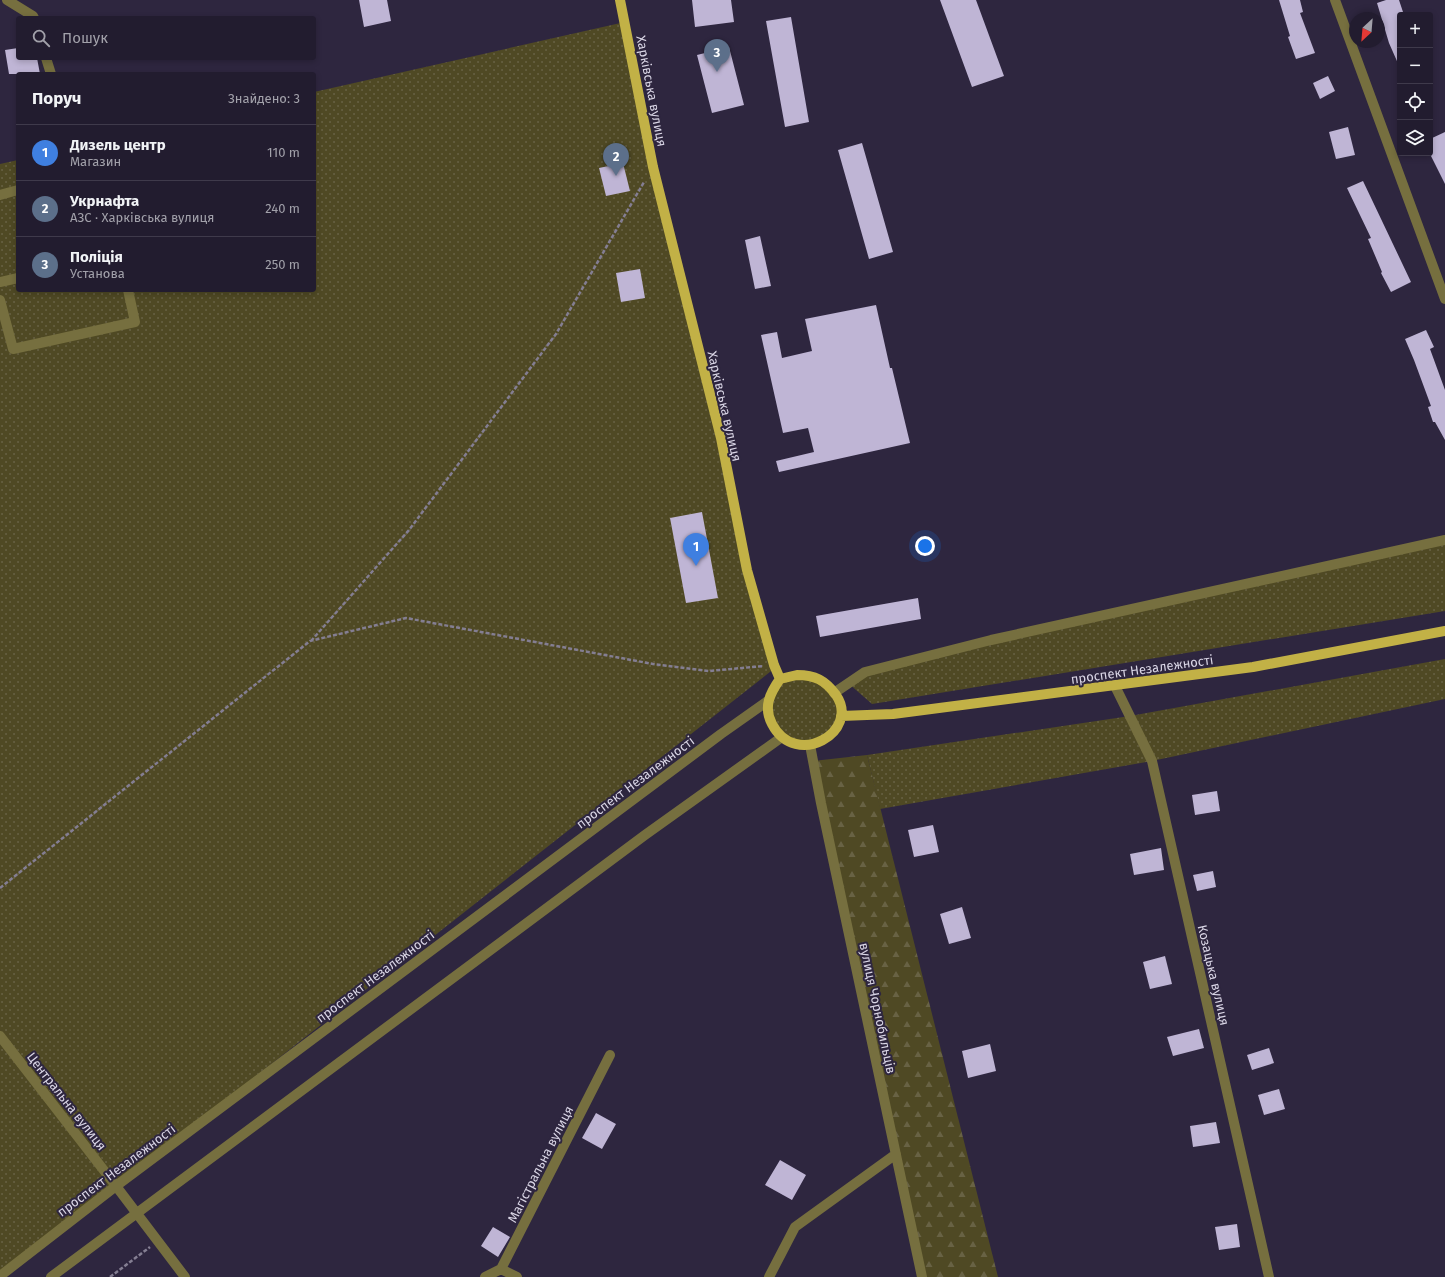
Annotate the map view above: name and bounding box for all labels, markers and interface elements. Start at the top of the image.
north arrow [1349,12,1385,48]
map controls [1397,12,1433,156]
button: + [1397,12,1433,48]
search box [16,16,316,60]
icon: search [30,27,52,49]
text: Пошук [62,29,108,47]
street label: Харківська вулиця [633,34,670,148]
pin: 3 [704,39,730,72]
button: − [1397,48,1433,84]
button: locate [1397,84,1433,120]
text: Поруч [32,88,81,109]
text: Знайдено: 3 [228,91,300,106]
button: layers [1397,120,1433,156]
text: Дизель центр [70,136,166,154]
pin: 2 [603,143,629,176]
text: 1 [42,145,48,160]
text: 110 m [267,145,300,160]
text: Магазин [70,154,121,169]
text: Укрнафта [70,192,139,210]
text: 2 [42,201,48,216]
text: 240 m [265,201,300,216]
text: АЗС · Харківська вулиця [70,210,214,225]
text: Поліція [70,248,123,266]
text: 3 [42,257,48,272]
text: 250 m [265,257,300,272]
text: Установа [70,266,125,281]
street label: Харківська вулиця [705,349,745,463]
pin: 1 [683,533,709,566]
your location [915,536,935,556]
street label: проспект Незалежності [1070,652,1214,687]
street label: проспект Незалежності [573,733,697,832]
street label: Козацька вулиця [1195,923,1232,1027]
street label: проспект Незалежності [313,927,437,1026]
street label: вулиця Чорнобильців [856,941,899,1075]
street label: Центральна вулиця [24,1049,109,1153]
street label: Магістральна вулиця [504,1103,576,1225]
street label: проспект Незалежності [54,1121,178,1220]

